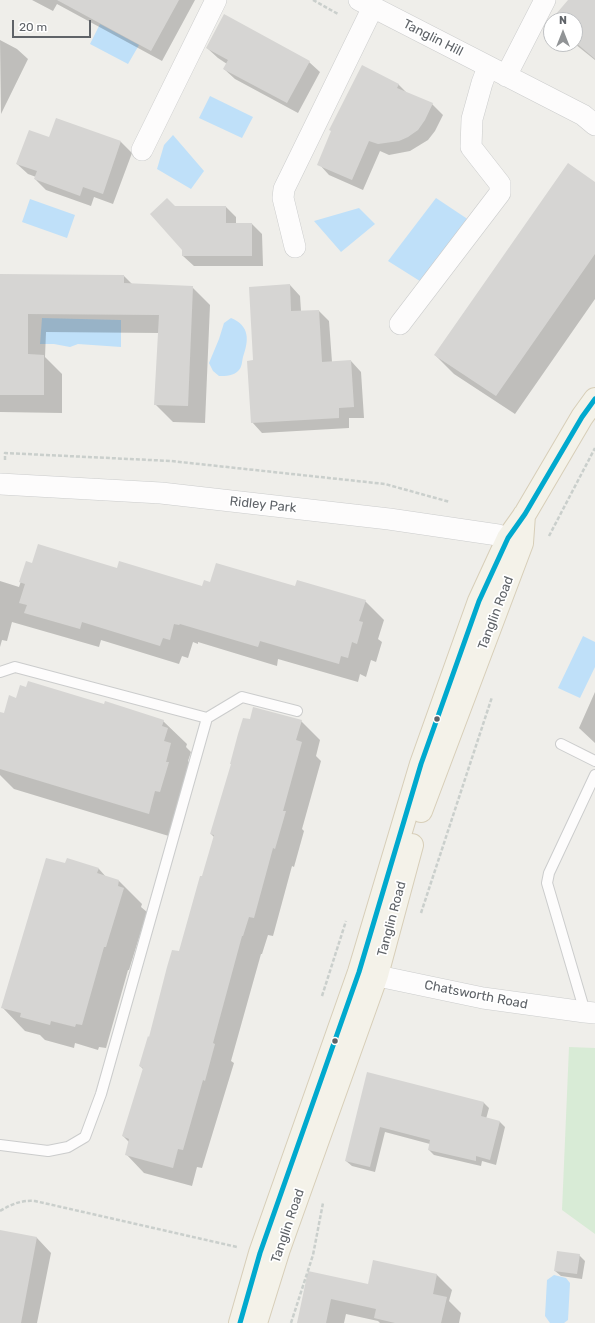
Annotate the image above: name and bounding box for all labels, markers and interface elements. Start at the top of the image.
scale bar [14,12,93,38]
north arrow [543,12,583,52]
text: N [559,14,567,27]
street label: Tanglin Hill [400,16,466,60]
text: 20 m [19,20,47,34]
street label: Ridley Park [229,494,297,516]
street label: Tanglin Road [475,574,517,652]
unlabelled marker [432,714,442,724]
street label: Tanglin Road [374,880,410,958]
street label: Chatsworth Road [423,977,529,1013]
unlabelled marker [330,1036,340,1046]
street label: Tanglin Road [268,1187,308,1265]

